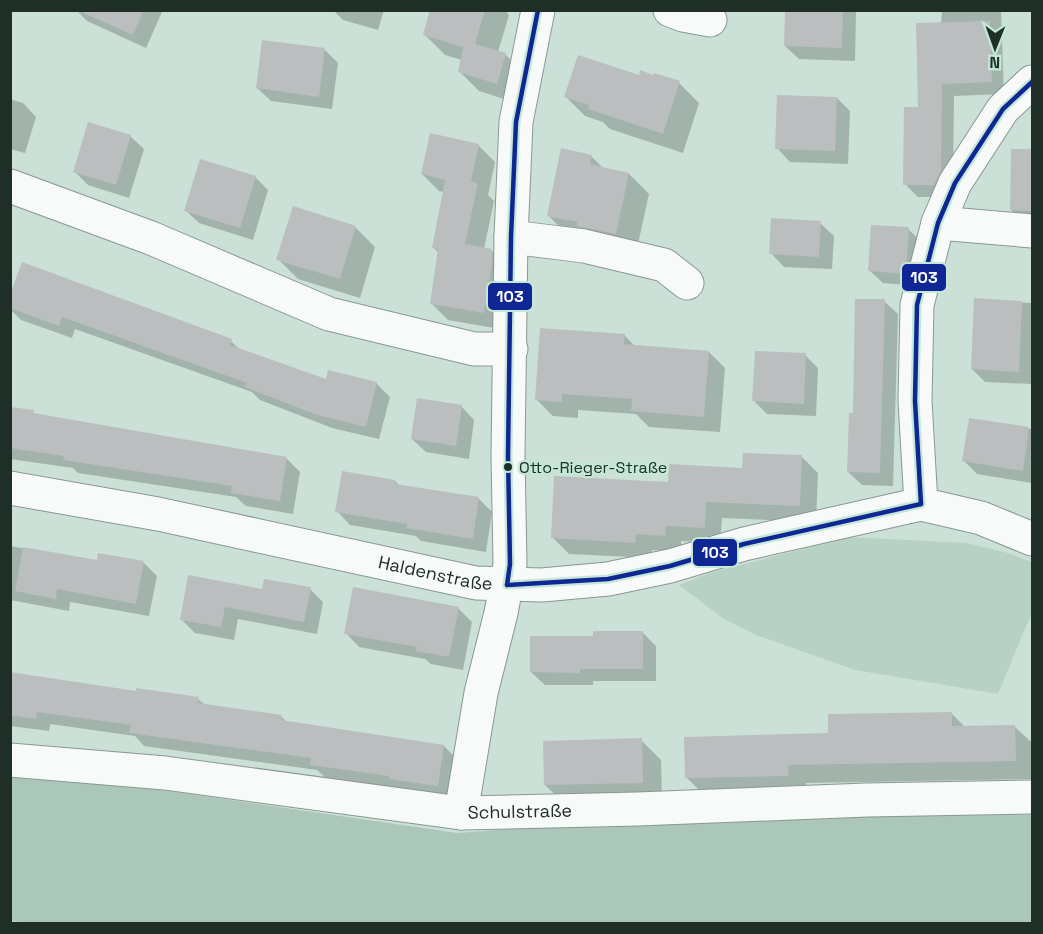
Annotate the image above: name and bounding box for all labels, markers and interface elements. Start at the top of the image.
north arrow [965,18,1025,78]
text: N [989,52,1000,73]
line badge: 103 [901,263,947,292]
text: 103 [910,267,938,288]
line badge: 103 [487,282,533,311]
text: 103 [496,286,524,307]
place label: Otto-Rieger-Straße [519,457,667,478]
marker: Otto-Rieger-Straße [502,461,514,473]
line badge: 103 [692,538,738,567]
text: 103 [701,542,729,563]
street label: Haldenstraße [376,550,493,594]
street label: Schulstraße [467,798,572,824]

